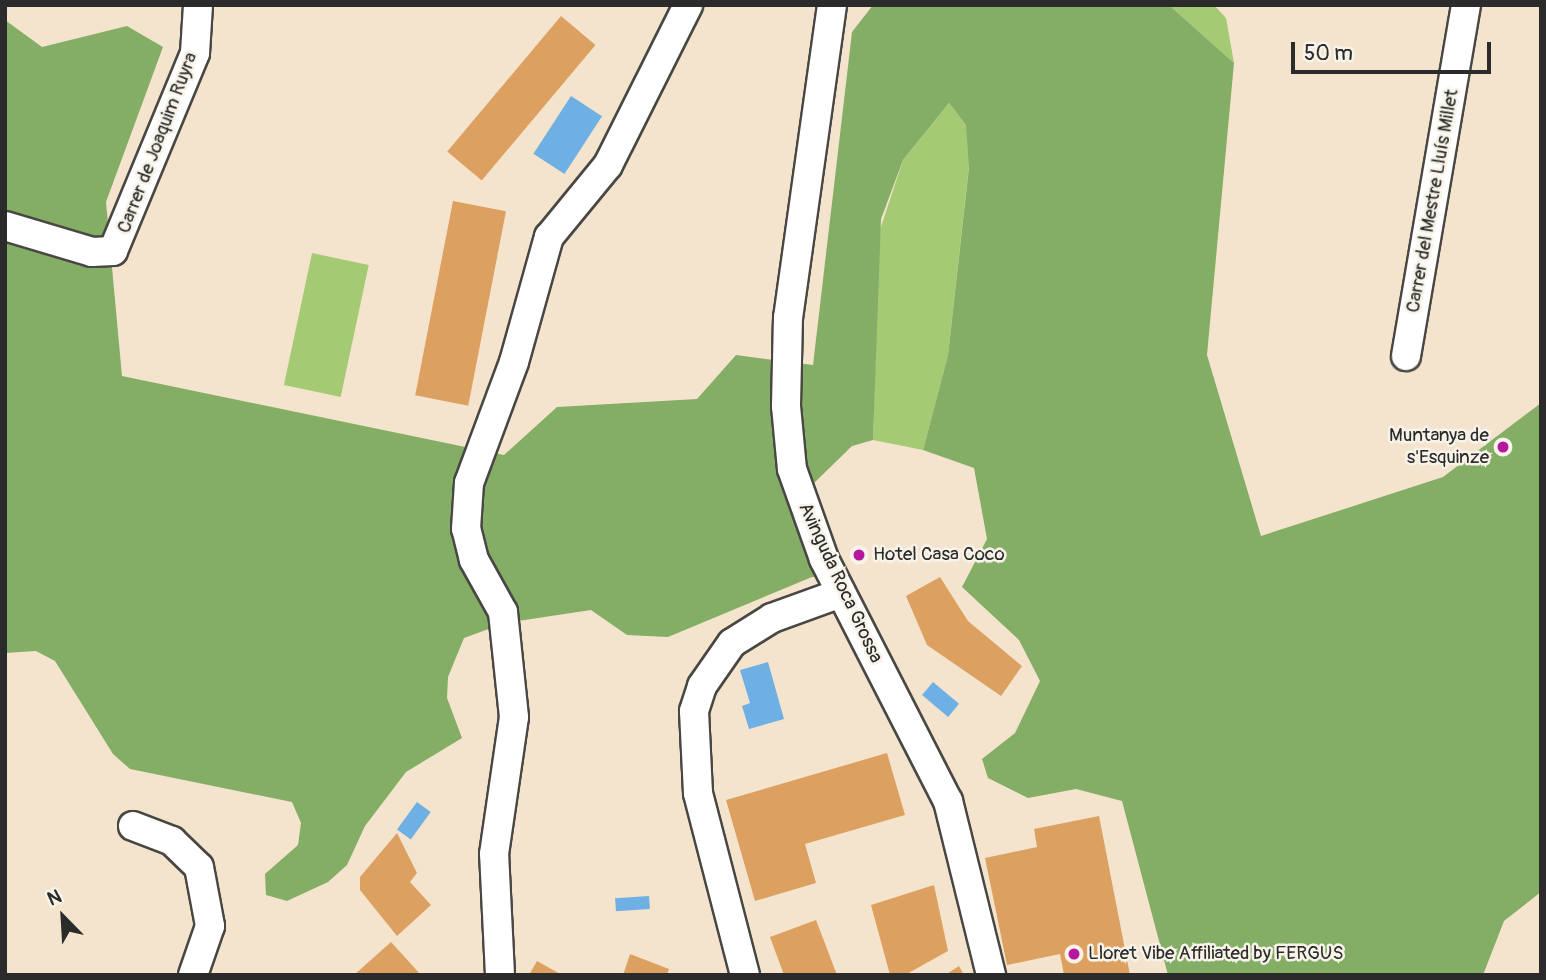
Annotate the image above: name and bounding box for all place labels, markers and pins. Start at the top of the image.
place label: Muntanya de s'Esquinze [1389,425,1489,469]
marker: Muntanya de s'Esquinze [1495,439,1511,455]
place label: Hotel Casa Coco [873,544,1005,566]
marker: Hotel Casa Coco [851,547,867,563]
place label: Lloret Vibe Affiliated by FERGUS [1088,943,1343,965]
marker: Lloret Vibe Affiliated by FERGUS [1066,946,1082,962]

